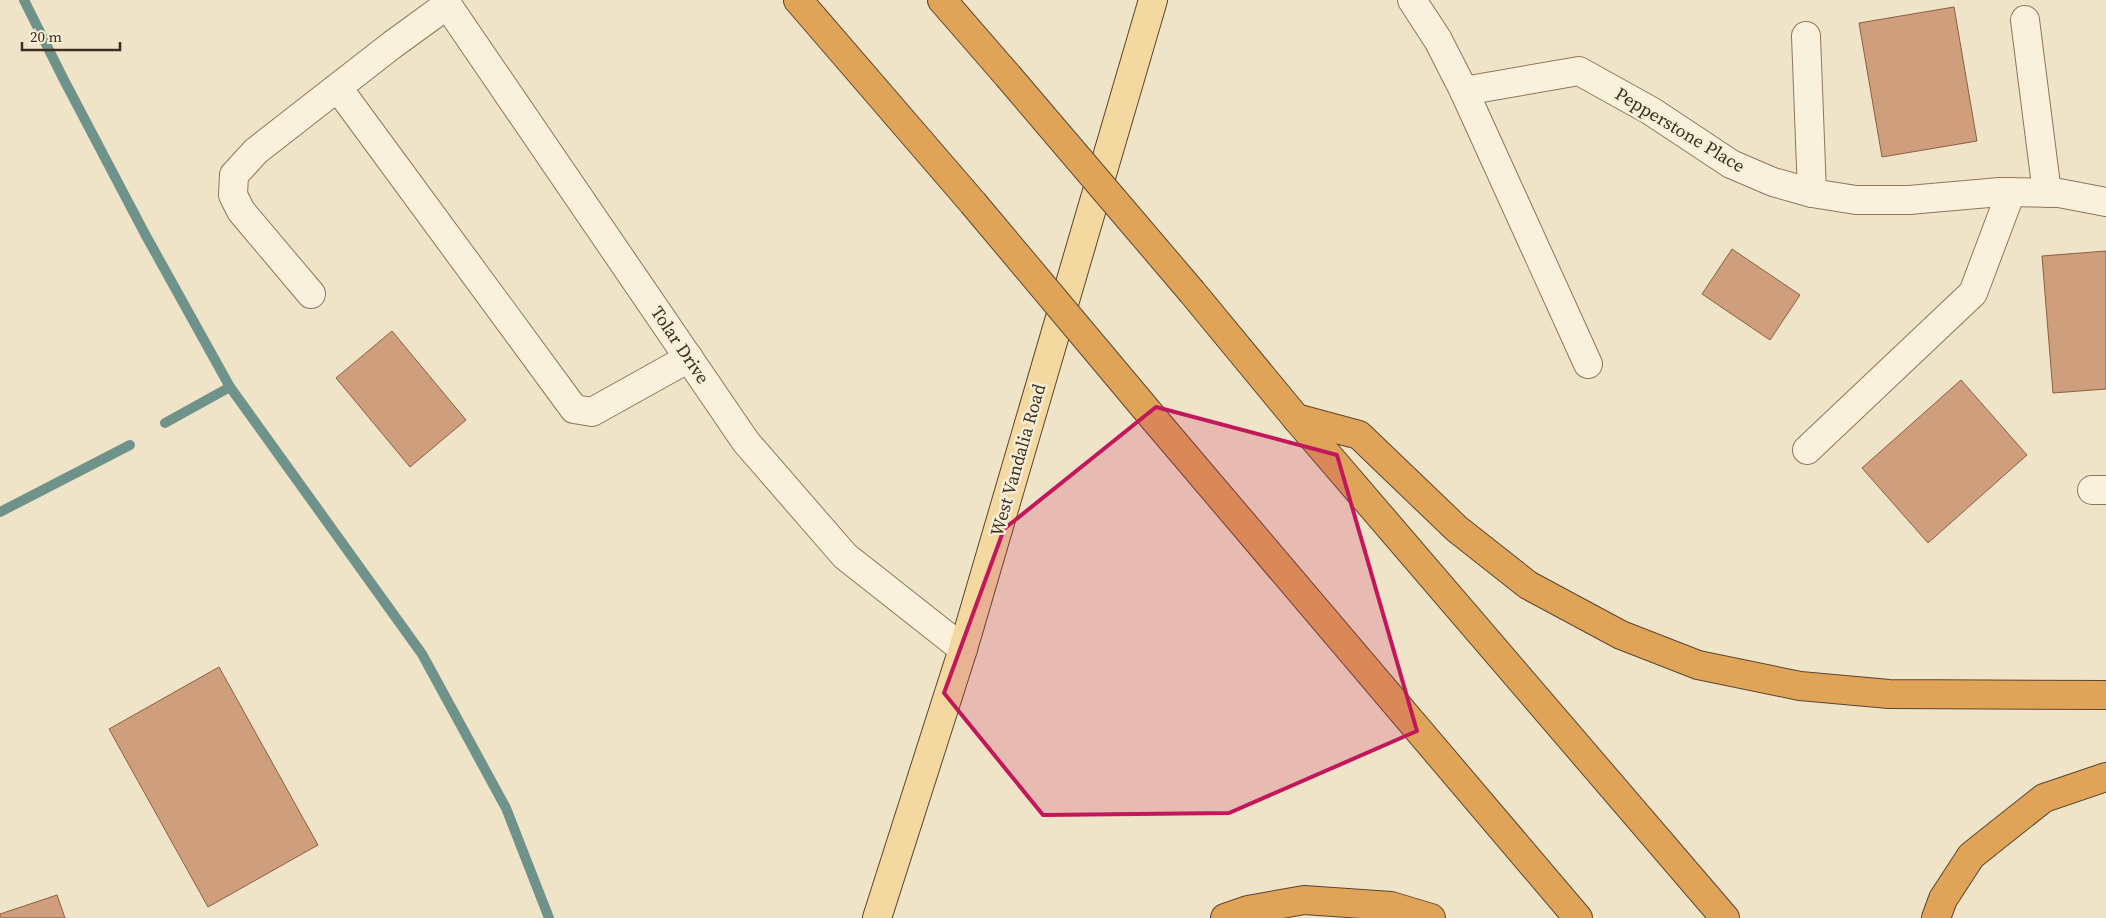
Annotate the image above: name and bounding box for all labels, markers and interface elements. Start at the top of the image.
scale bar [22,20,120,52]
text: 20 m [30,26,62,47]
street label: Pepperstone Place [1611,81,1750,178]
street label: Tolar Drive [645,301,716,389]
street label: West Vandalia Road [984,381,1051,539]

